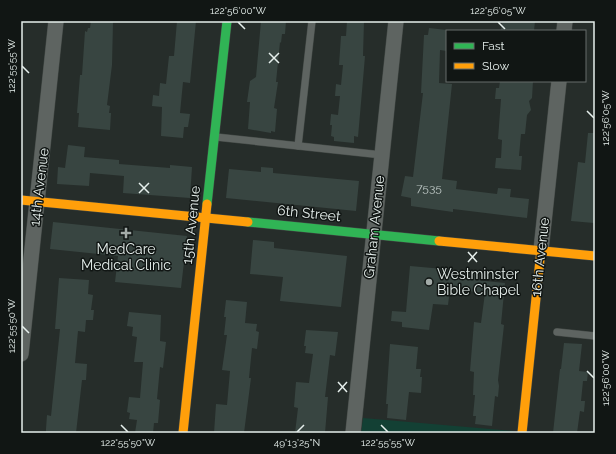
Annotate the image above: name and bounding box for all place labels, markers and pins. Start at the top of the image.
marker: MedCare Medical Clinic [120,227,132,239]
place label: MedCare Medical Clinic [81,241,171,273]
place label: Westminster Bible Chapel [437,266,520,298]
marker: Westminster Bible Chapel [424,277,434,287]

